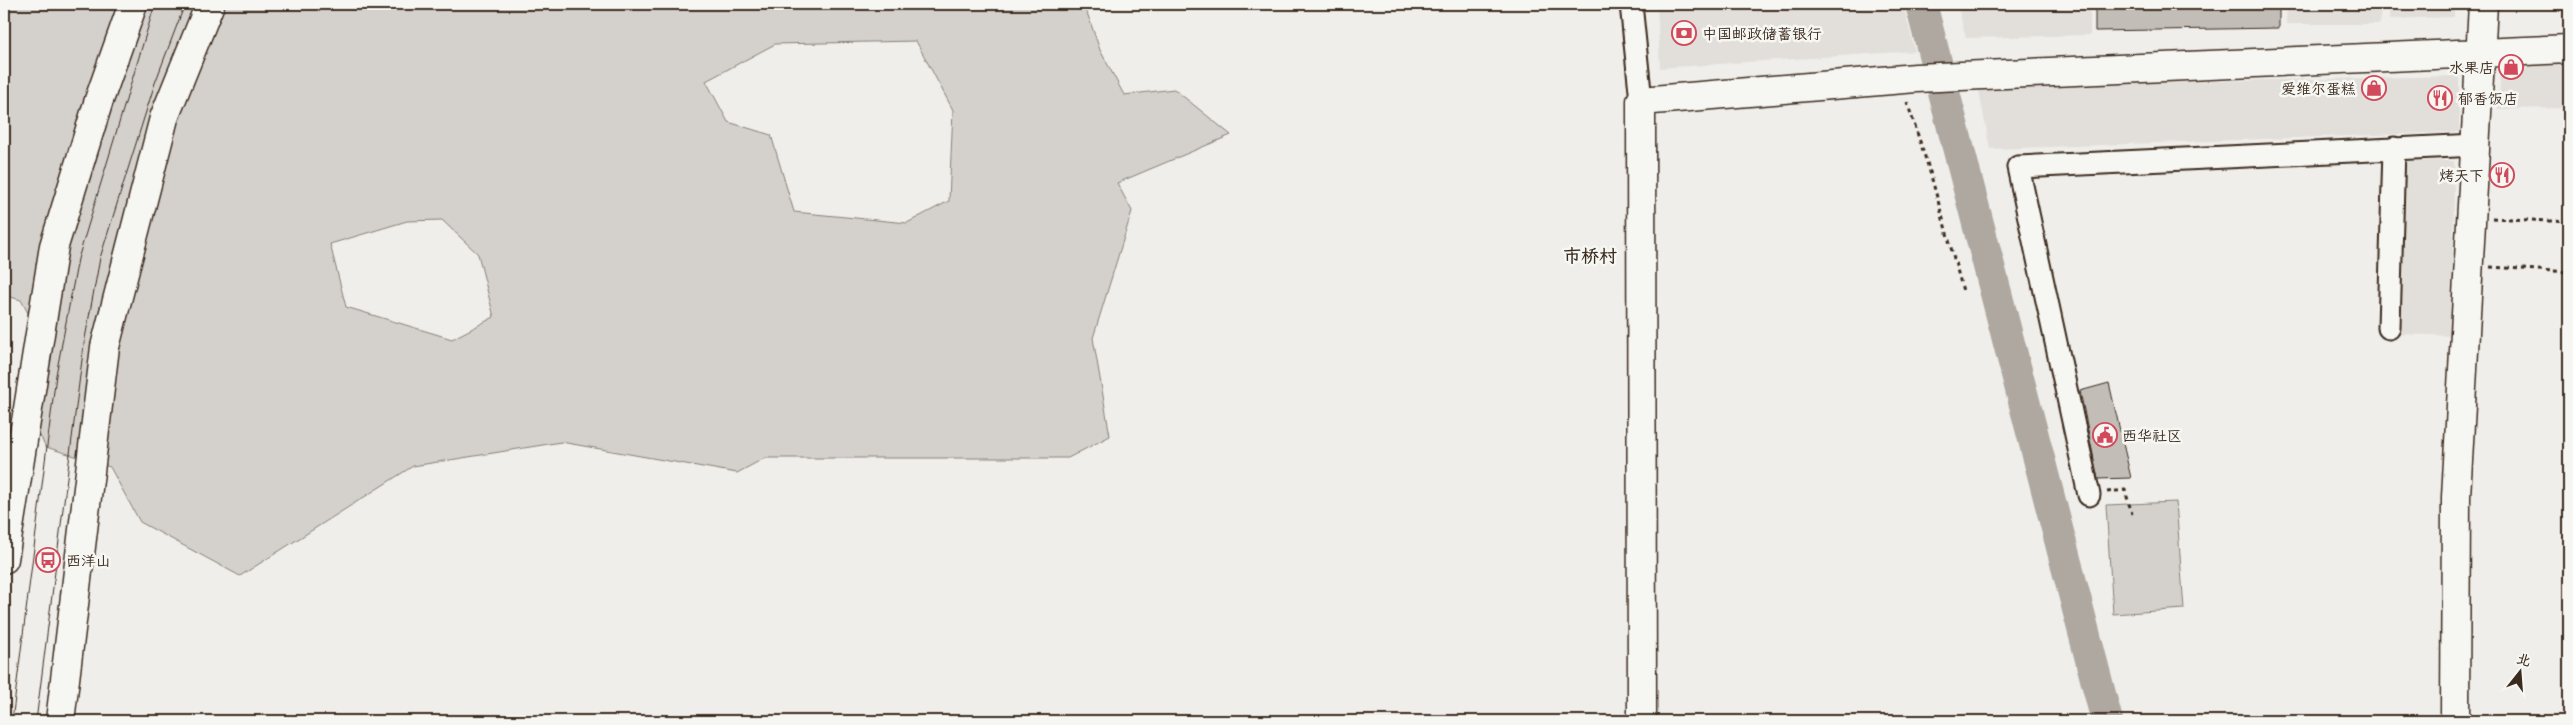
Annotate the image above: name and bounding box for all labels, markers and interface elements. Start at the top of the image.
bank icon: 中国邮政储蓄银行 [1671,20,1697,46]
place label: 中国邮政储蓄银行 [1702,24,1822,43]
shop icon: 水果店 [2498,54,2524,80]
place label: 水果店 [2449,58,2494,77]
shop icon: 爱维尔蛋糕 [2361,75,2387,101]
place label: 爱维尔蛋糕 [2281,79,2356,98]
restaurant icon: 郁香饭店 [2427,85,2453,111]
place label: 郁香饭店 [2458,89,2518,108]
restaurant icon: 烤天下 [2489,162,2515,188]
place label: 烤天下 [2439,166,2484,185]
district label: 市桥村 [1563,244,1617,267]
public building icon: 西华社区 [2092,422,2118,448]
place label: 西华社区 [2122,426,2182,445]
bus stop icon: 西洋山 [35,547,61,573]
place label: 西洋山 [66,551,111,570]
north arrow [2496,648,2546,698]
text: 北 [2514,649,2533,670]

